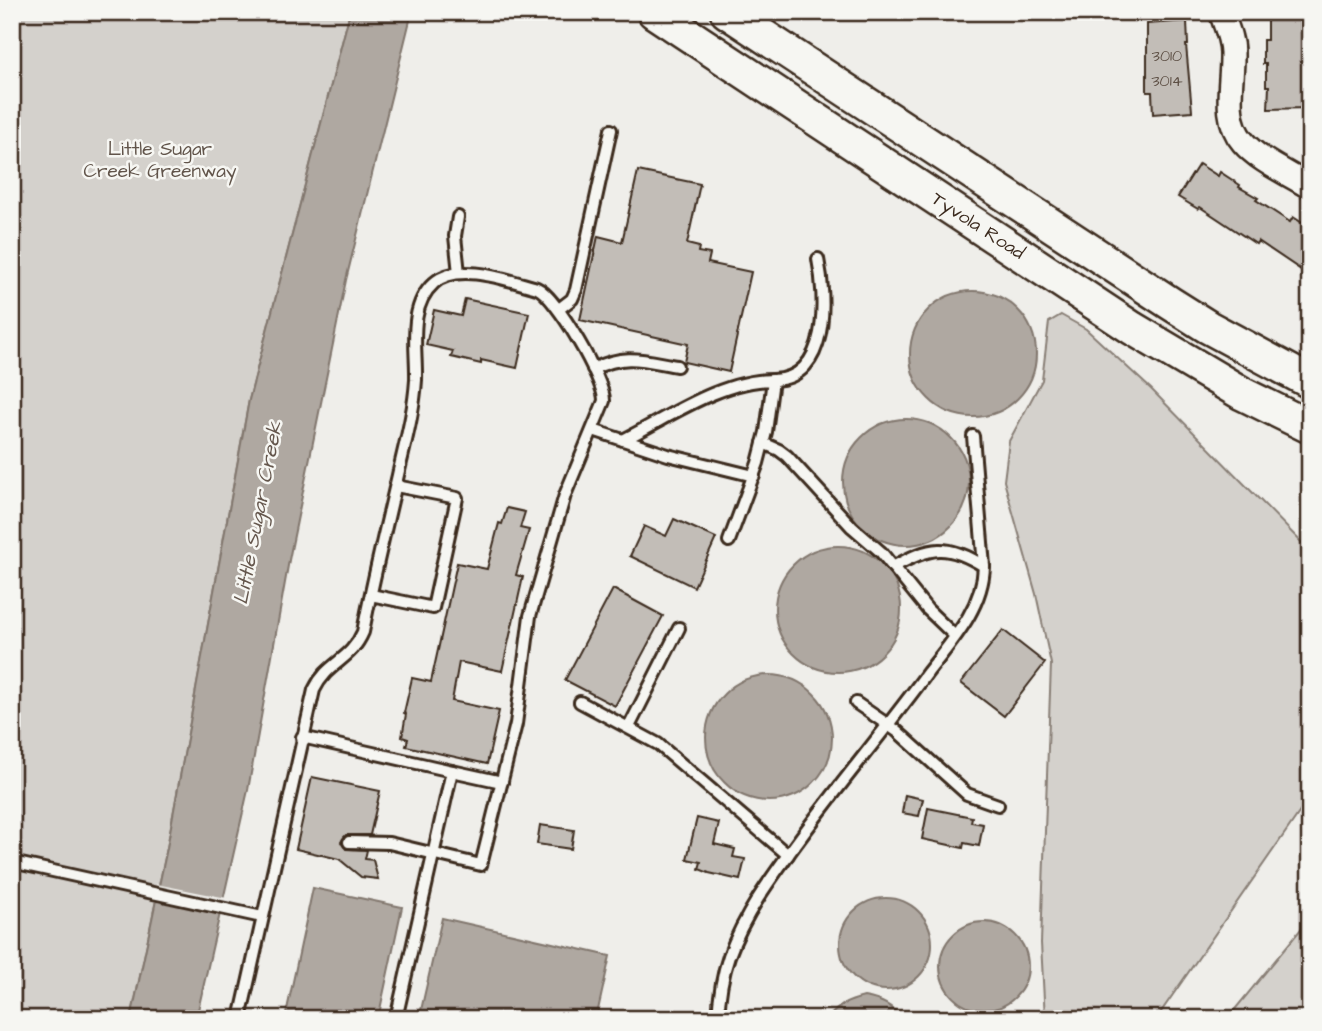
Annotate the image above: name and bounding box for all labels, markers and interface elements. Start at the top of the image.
house number: 3010 [1152,45,1182,67]
house number: 3014 [1151,70,1183,92]
park label: Little Sugar Creek Greenway [84,136,237,186]
street label: Tyvola Road [925,186,1030,267]
water label: Little Sugar Creek [226,418,291,607]

